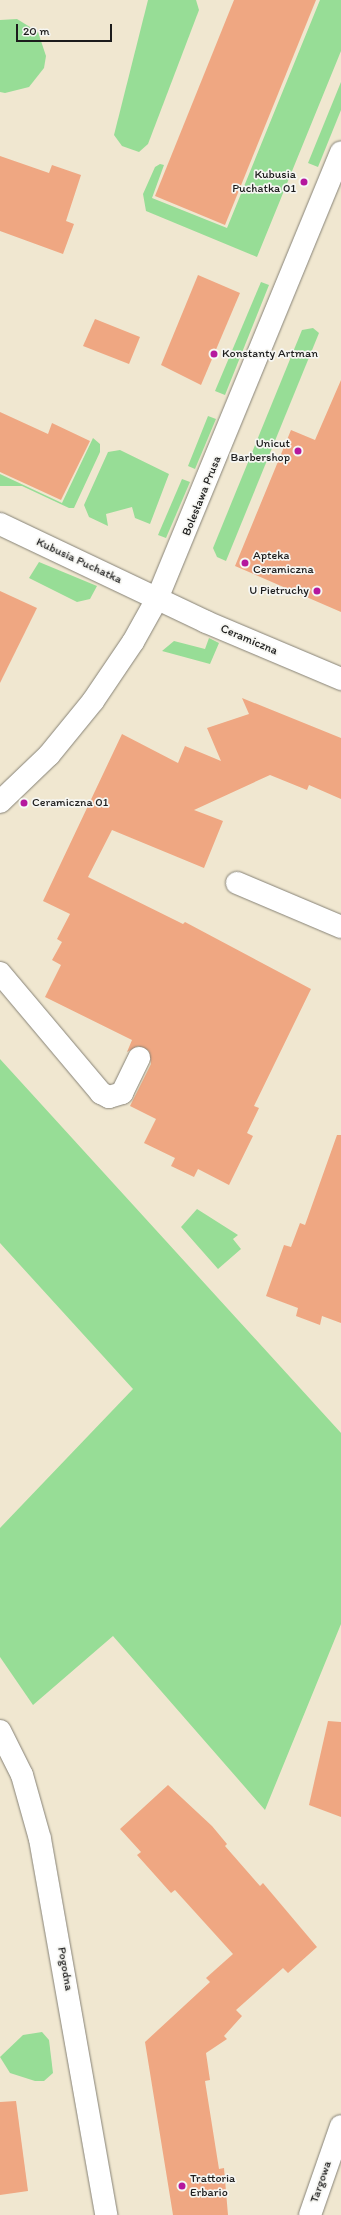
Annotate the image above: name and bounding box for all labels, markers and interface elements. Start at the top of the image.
scale bar [18,16,114,42]
text: 20 m [23,24,50,38]
place label: Kubusia Puchatka 01 [232,168,296,196]
marker: Kubusia Puchatka 01 [299,177,309,187]
place label: Konstanty Artman [222,347,318,361]
marker: Konstanty Artman [209,349,219,359]
place label: Unicut Barbershop [231,437,290,465]
marker: Unicut Barbershop [293,446,303,456]
street label: Bolesława Prusa [179,454,225,538]
street label: Kubusia Puchatka [34,535,124,587]
place label: Apteka Ceramiczna [253,549,314,577]
marker: Apteka Ceramiczna [240,558,250,568]
place label: U Pietruchy [249,584,309,598]
marker: U Pietruchy [312,586,322,596]
street label: Ceramiczna [218,622,280,658]
place label: Ceramiczna 01 [32,796,108,810]
marker: Ceramiczna 01 [19,798,29,808]
street label: Pogodna [54,1946,76,1992]
street label: Targowa [307,2159,335,2205]
place label: Trattoria Erbario [190,2172,235,2200]
marker: Trattoria Erbario [177,2181,187,2191]

